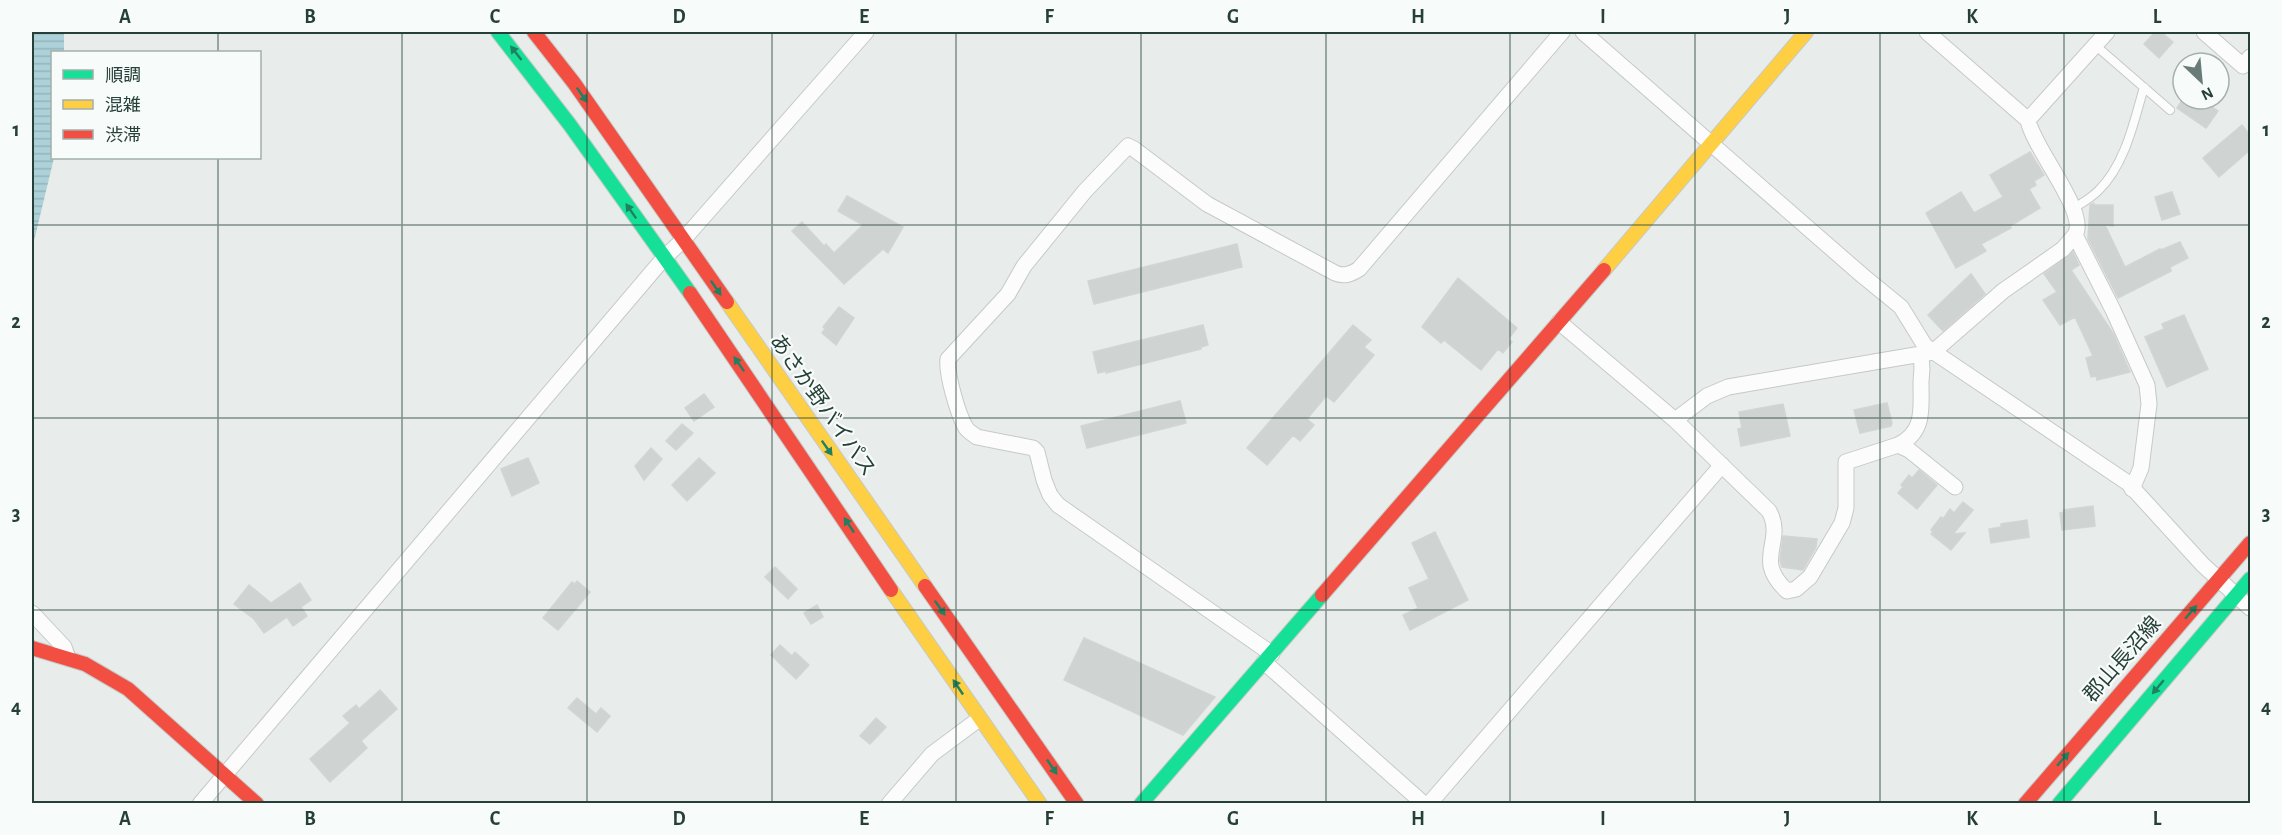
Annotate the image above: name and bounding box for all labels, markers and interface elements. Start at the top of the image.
text: A [119,7,131,27]
text: B [304,7,316,27]
text: C [490,7,501,27]
text: D [672,7,686,27]
text: E [859,7,869,27]
text: F [1044,7,1054,27]
text: G [1227,7,1239,27]
text: H [1411,7,1425,27]
text: I [1600,7,1606,27]
text: J [1784,7,1790,27]
text: K [1966,7,1978,27]
text: L [2153,7,2162,27]
one-way arrow [509,45,522,61]
legend [51,51,261,159]
north arrow [2171,51,2231,111]
text: 順調 [105,67,141,85]
text: N [2199,84,2216,103]
one-way arrow [576,86,588,102]
text: 混雑 [105,95,141,115]
text: 1 [12,120,20,140]
text: 1 [2262,120,2270,140]
text: 渋滞 [105,126,141,145]
one-way arrow [625,203,637,219]
one-way arrow [710,280,722,296]
text: 2 [11,312,21,332]
text: 2 [2261,312,2271,332]
street label: あさか野バイパス [766,330,880,480]
one-way arrow [733,357,745,373]
one-way arrow [821,440,833,456]
text: 3 [12,504,20,524]
text: 3 [2262,504,2270,524]
one-way arrow [843,518,855,534]
one-way arrow [934,599,946,615]
one-way arrow [2184,605,2197,620]
street label: 郡山長沼線 [2079,612,2165,706]
one-way arrow [952,679,963,695]
one-way arrow [2152,679,2165,694]
text: 4 [11,697,21,717]
text: 4 [2261,697,2271,717]
one-way arrow [2056,752,2069,767]
one-way arrow [1046,759,1058,775]
text: A [119,809,131,829]
text: B [304,809,316,829]
text: C [490,809,501,829]
text: D [672,809,686,829]
text: E [859,809,869,829]
text: F [1044,809,1054,829]
text: G [1227,809,1239,829]
text: H [1411,809,1425,829]
text: I [1600,809,1606,829]
text: J [1784,809,1790,829]
text: K [1966,809,1978,829]
text: L [2153,809,2162,829]

